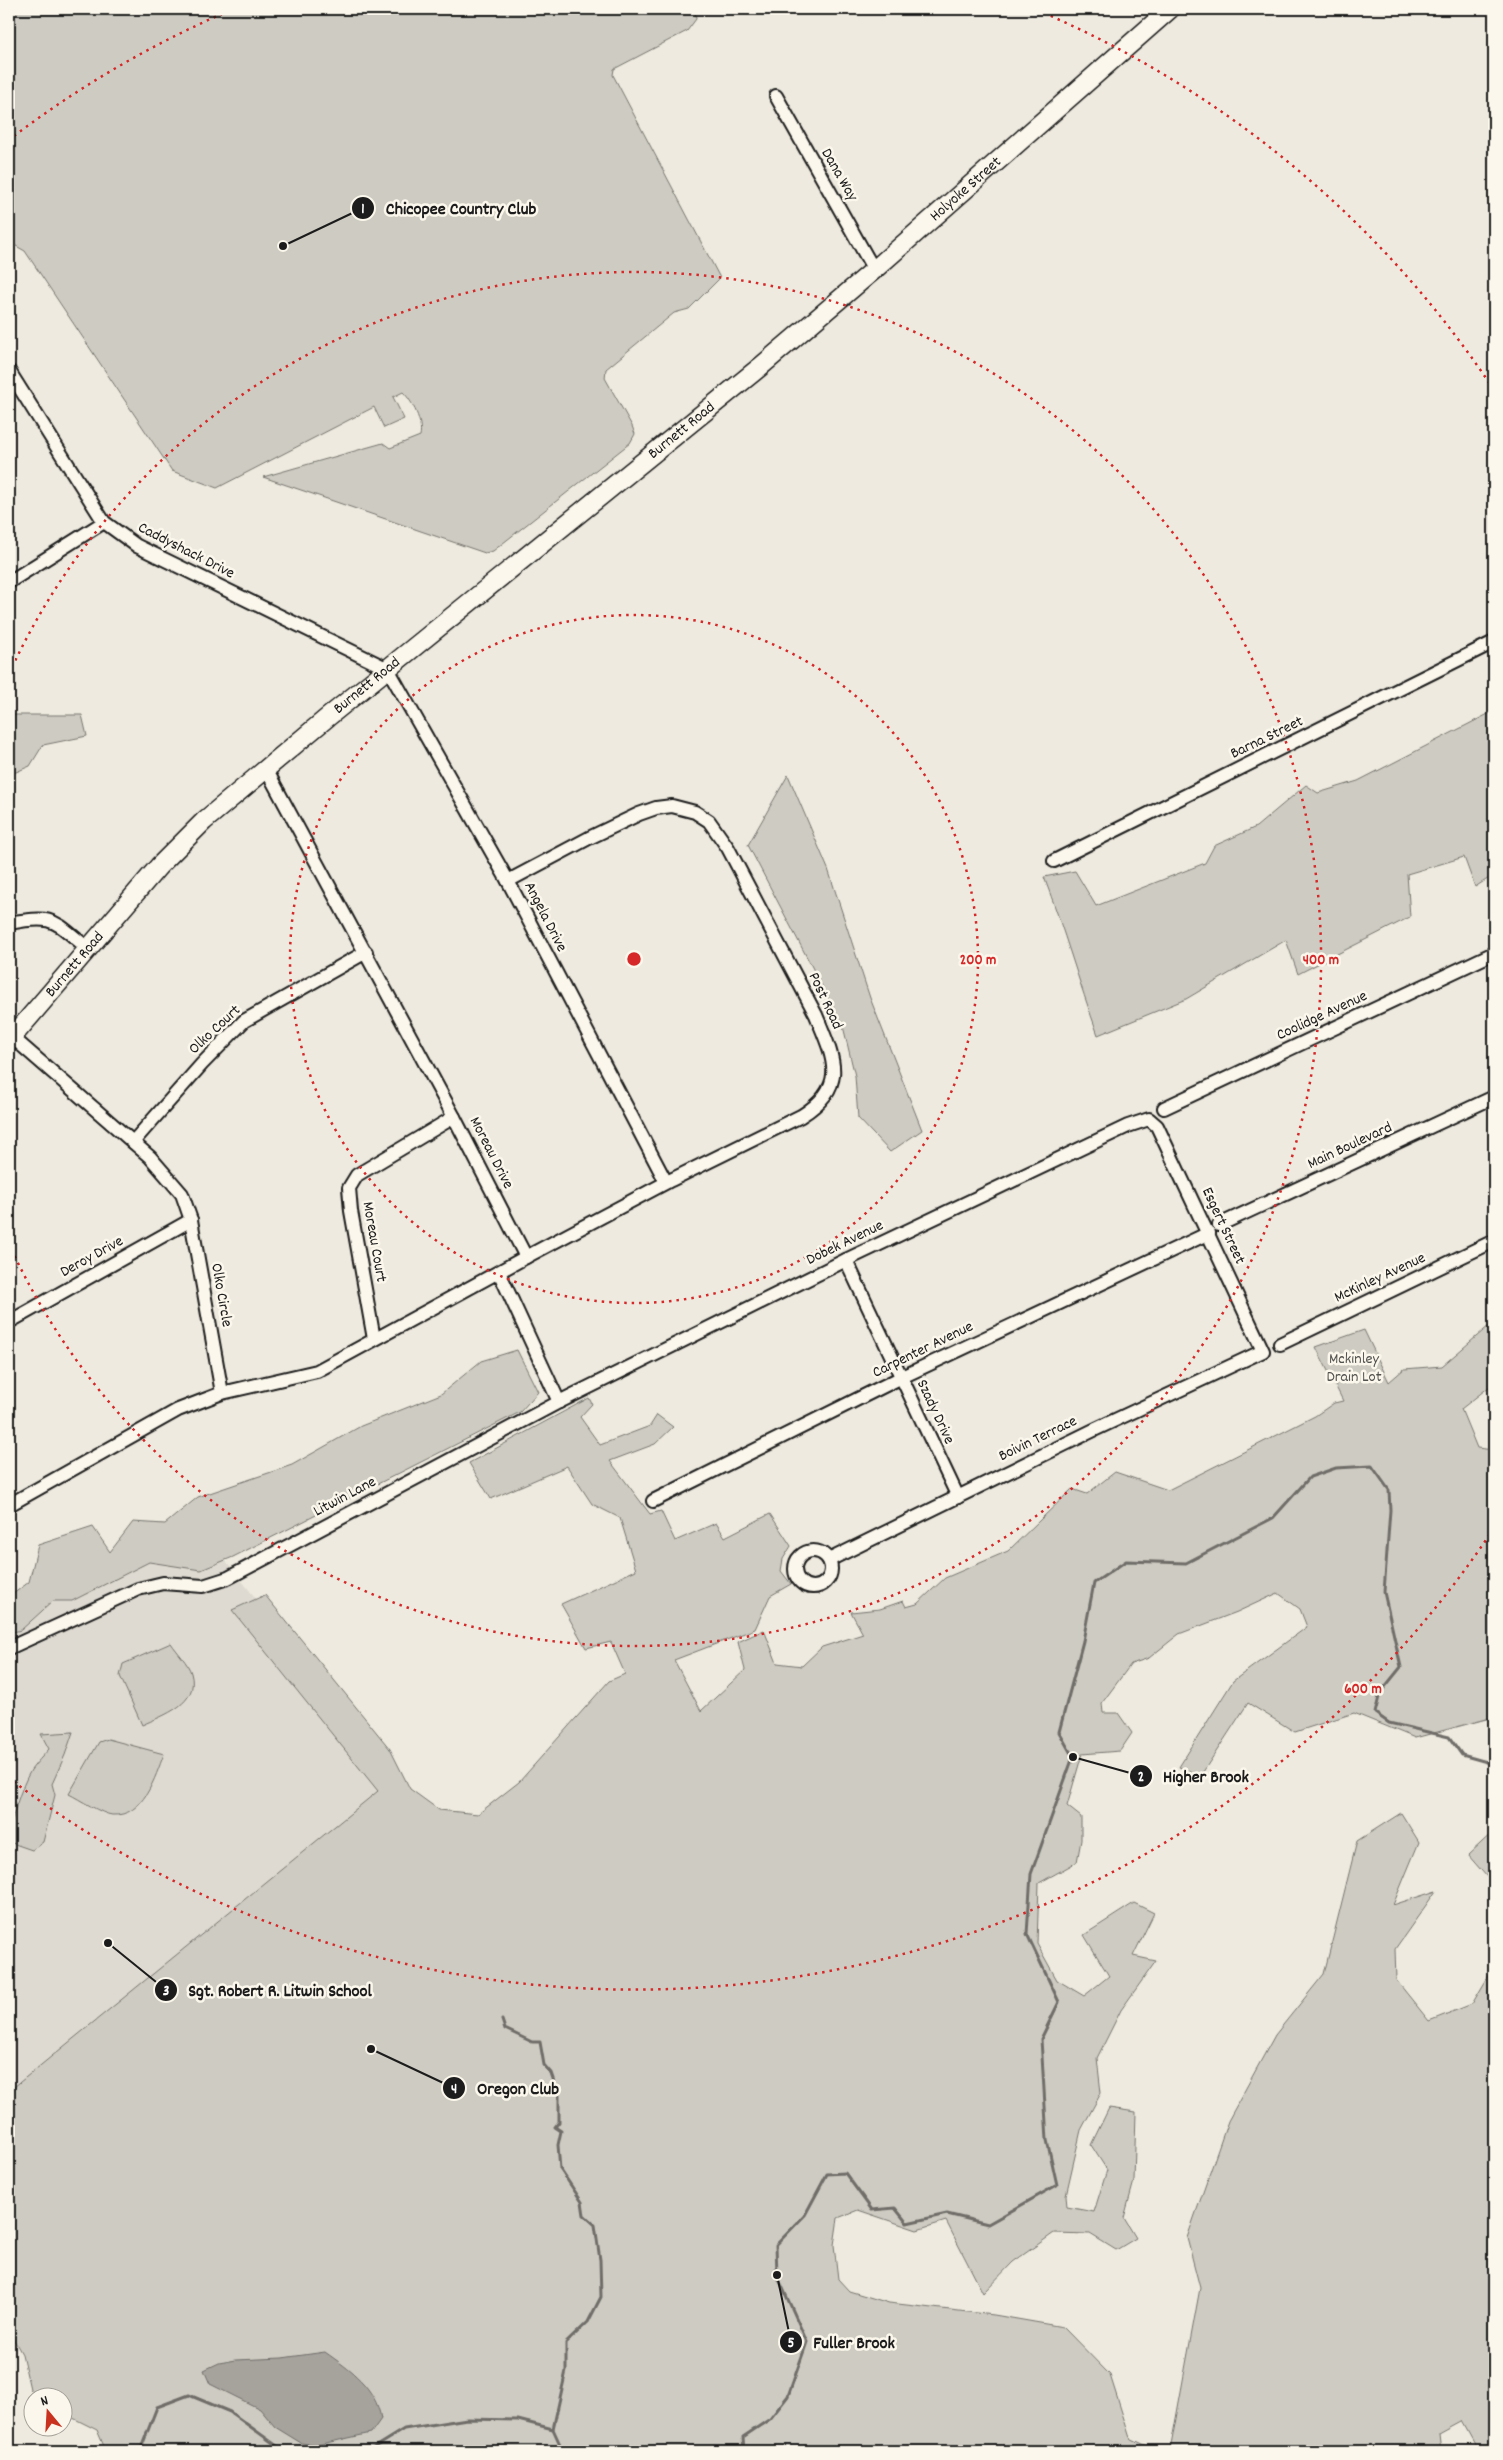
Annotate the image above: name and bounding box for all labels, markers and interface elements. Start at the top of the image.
street label: Dana Way [815,144,864,206]
street label: Holyoke Street [925,151,1007,227]
callout: Chicopee Country Club [351,191,546,224]
text: Chicopee Country Club [386,198,536,223]
text: 1 [361,199,365,221]
street label: Burnett Road [643,396,720,465]
street label: Caddyshack Drive [134,517,238,585]
street label: Burnett Road [328,651,405,720]
street label: Barna Street [1227,710,1307,766]
street label: Angela Drive [518,878,572,956]
street label: Burnett Road [40,926,110,1002]
centre of rings [625,950,643,968]
text: 200 m [960,950,996,972]
text: 400 m [1303,950,1339,972]
street label: Post Road [802,969,848,1033]
street label: Coolidge Avenue [1273,985,1371,1047]
street label: Olko Court [184,1000,246,1060]
street label: Moreau Drive [463,1113,519,1193]
street label: Main Boulevard [1304,1116,1396,1176]
street label: Esgert Street [1195,1184,1251,1268]
street label: Moreau Court [356,1200,392,1284]
street label: Dobek Avenue [802,1214,888,1272]
street label: Deroy Drive [56,1230,128,1284]
street label: McKinley Avenue [1331,1247,1429,1309]
street label: Olko Circle [204,1261,238,1329]
street label: Carpenter Avenue [869,1316,977,1384]
park label: Mckinley Drain Lot [1326,1348,1382,1389]
street label: Szady Drive [910,1376,960,1448]
street label: Boivin Terrace [995,1410,1081,1468]
street label: Litwin Lane [310,1471,380,1523]
text: 600 m [1344,1679,1382,1701]
callout: Higher Brook [1128,1759,1259,1792]
text: Higher Brook [1163,1766,1250,1791]
text: 2 [1138,1767,1144,1789]
callout: Sgt. Robert R. Litwin School [153,1973,382,2006]
text: Sgt. Robert R. Litwin School [188,1980,373,2005]
text: 3 [163,1981,170,2003]
callout: Oregon Club [442,2072,569,2105]
text: Oregon Club [477,2078,559,2103]
text: 4 [451,2079,457,2101]
callout: Fuller Brook [779,2325,905,2358]
text: Fuller Brook [813,2332,895,2357]
text: 5 [788,2333,795,2355]
north arrow [22,2388,72,2438]
text: N [38,2391,51,2412]

